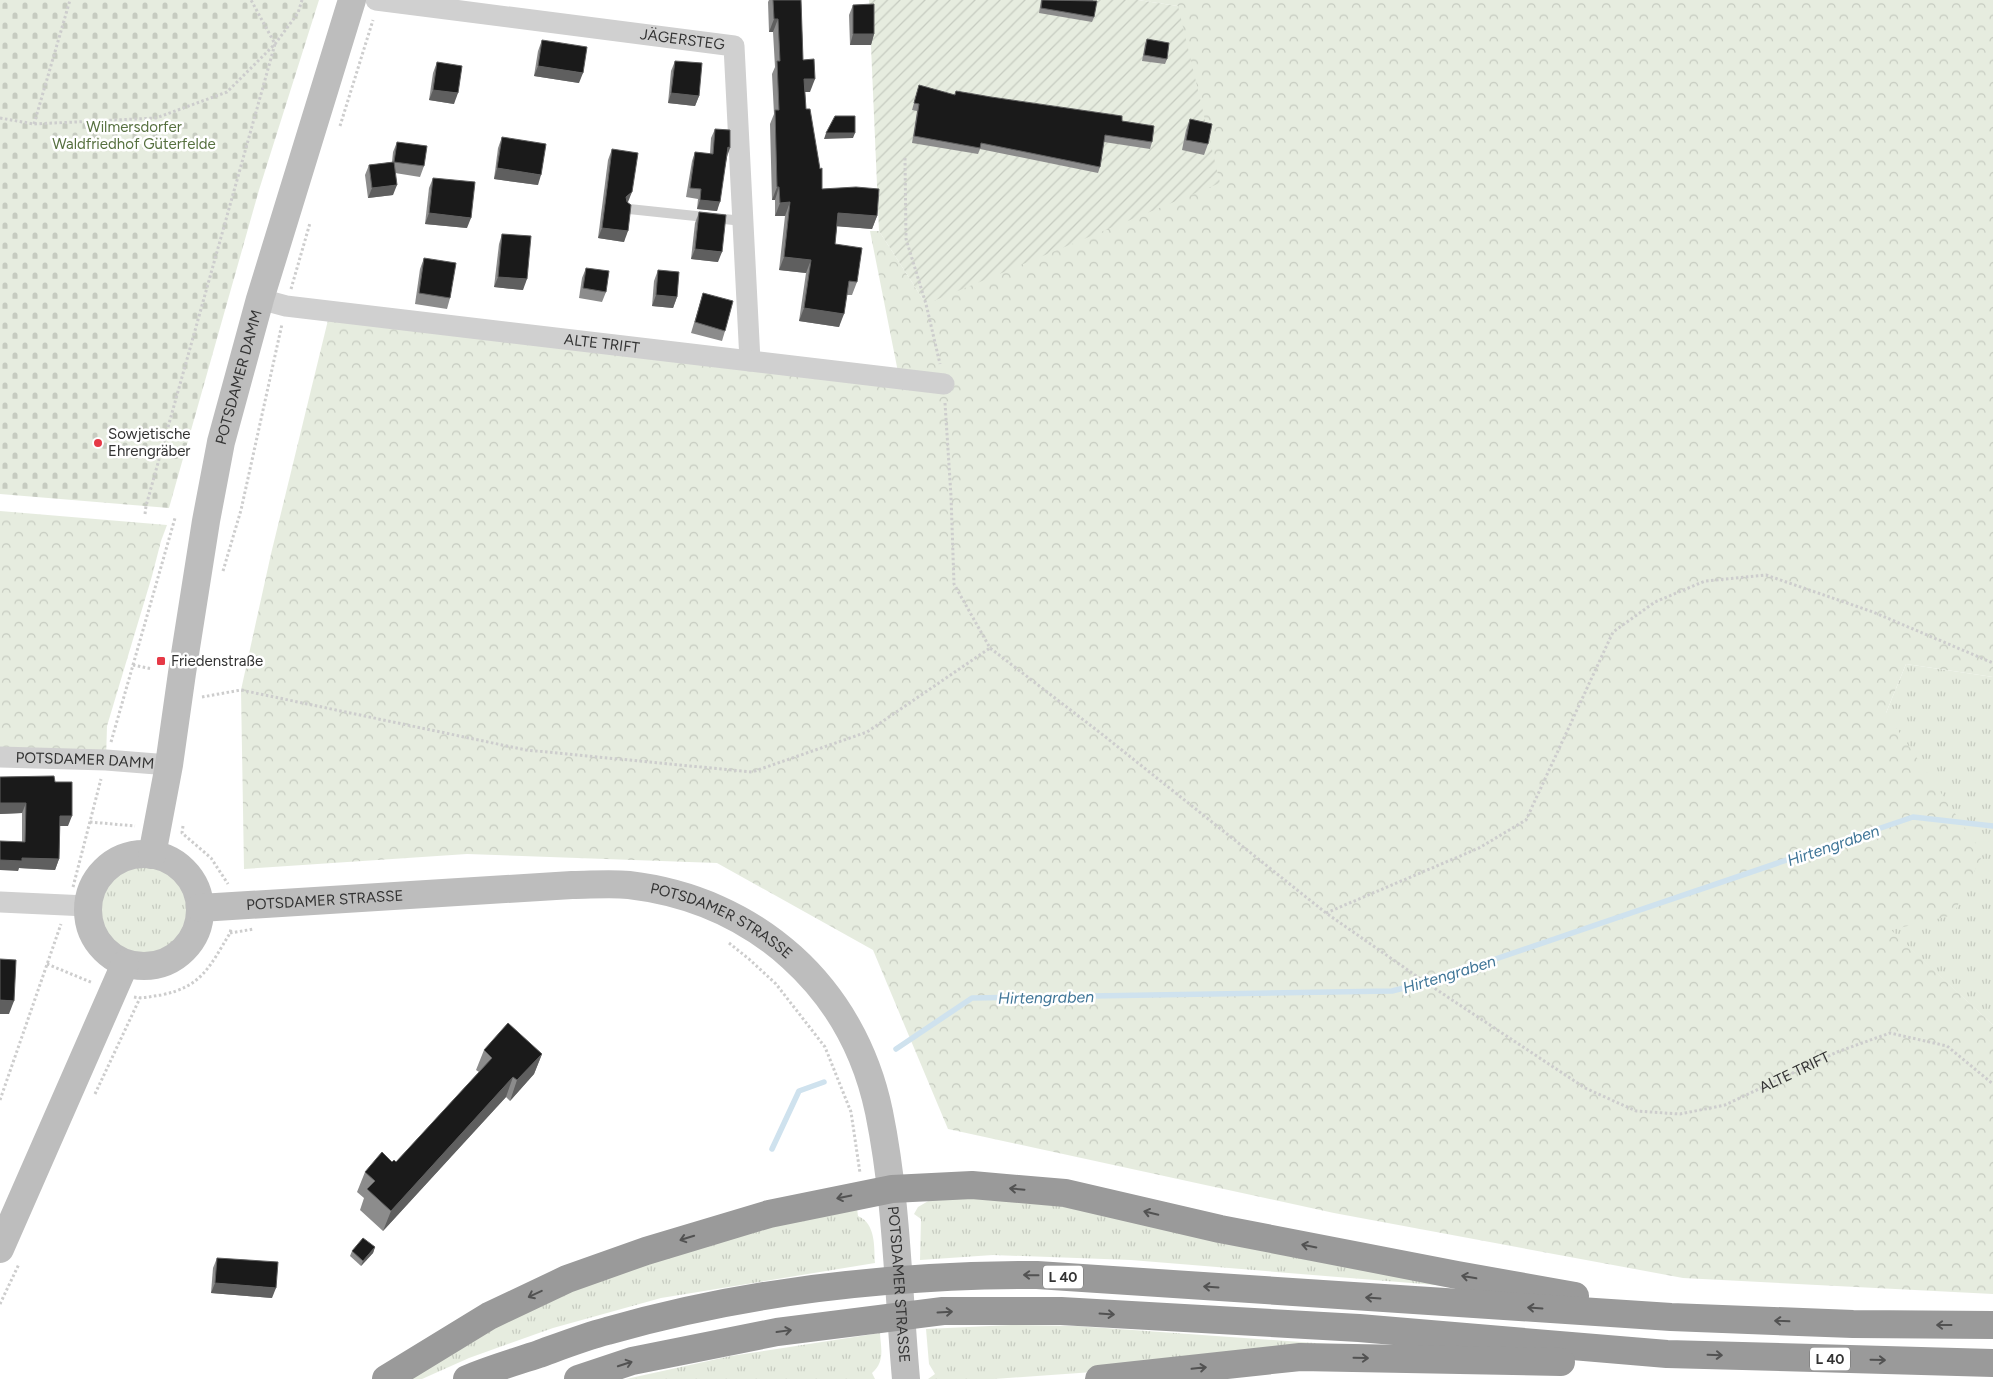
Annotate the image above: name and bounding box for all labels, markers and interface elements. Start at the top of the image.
street label: JÄGERSTEG [639,25,726,54]
park label: Wilmersdorfer Waldfriedhof Güterfelde [52,118,216,153]
street label: POTSDAMER DAMM [212,308,266,446]
street label: ALTE TRIFT [563,330,641,357]
place label: Sowjetische Ehrengräber [108,425,191,460]
marker: Sowjetische Ehrengräber [92,437,104,449]
place label: Friedenstraße [171,652,263,670]
marker: Friedenstraße [155,655,167,667]
street label: POTSDAMER DAMM [15,748,155,773]
water label: Hirtengraben [1785,821,1882,870]
street label: POTSDAMER STRASSE [649,879,796,963]
street label: POTSDAMER STRASSE [246,886,404,914]
water label: Hirtengraben [1400,951,1498,998]
water label: Hirtengraben [998,987,1094,1008]
street label: ALTE TRIFT [1756,1047,1833,1097]
one-way arrow [1009,1184,1025,1194]
one-way arrow [836,1193,852,1203]
street label: POTSDAMER STRASSE [884,1205,914,1364]
one-way arrow [1143,1208,1159,1217]
one-way arrow [679,1234,695,1244]
one-way arrow [1302,1241,1318,1251]
road number: L 40 [1043,1266,1083,1288]
one-way arrow [1024,1270,1040,1280]
one-way arrow [1461,1272,1477,1282]
one-way arrow [1203,1282,1219,1291]
one-way arrow [527,1290,542,1300]
one-way arrow [1365,1293,1381,1302]
one-way arrow [1528,1304,1544,1313]
one-way arrow [937,1307,953,1316]
one-way arrow [1099,1309,1115,1319]
one-way arrow [1774,1317,1790,1326]
one-way arrow [1937,1320,1953,1330]
one-way arrow [775,1326,791,1336]
road number: L 40 [1810,1348,1850,1370]
one-way arrow [1707,1350,1723,1360]
one-way arrow [1352,1353,1369,1363]
one-way arrow [1870,1355,1886,1365]
one-way arrow [616,1358,632,1368]
one-way arrow [1191,1363,1207,1373]

